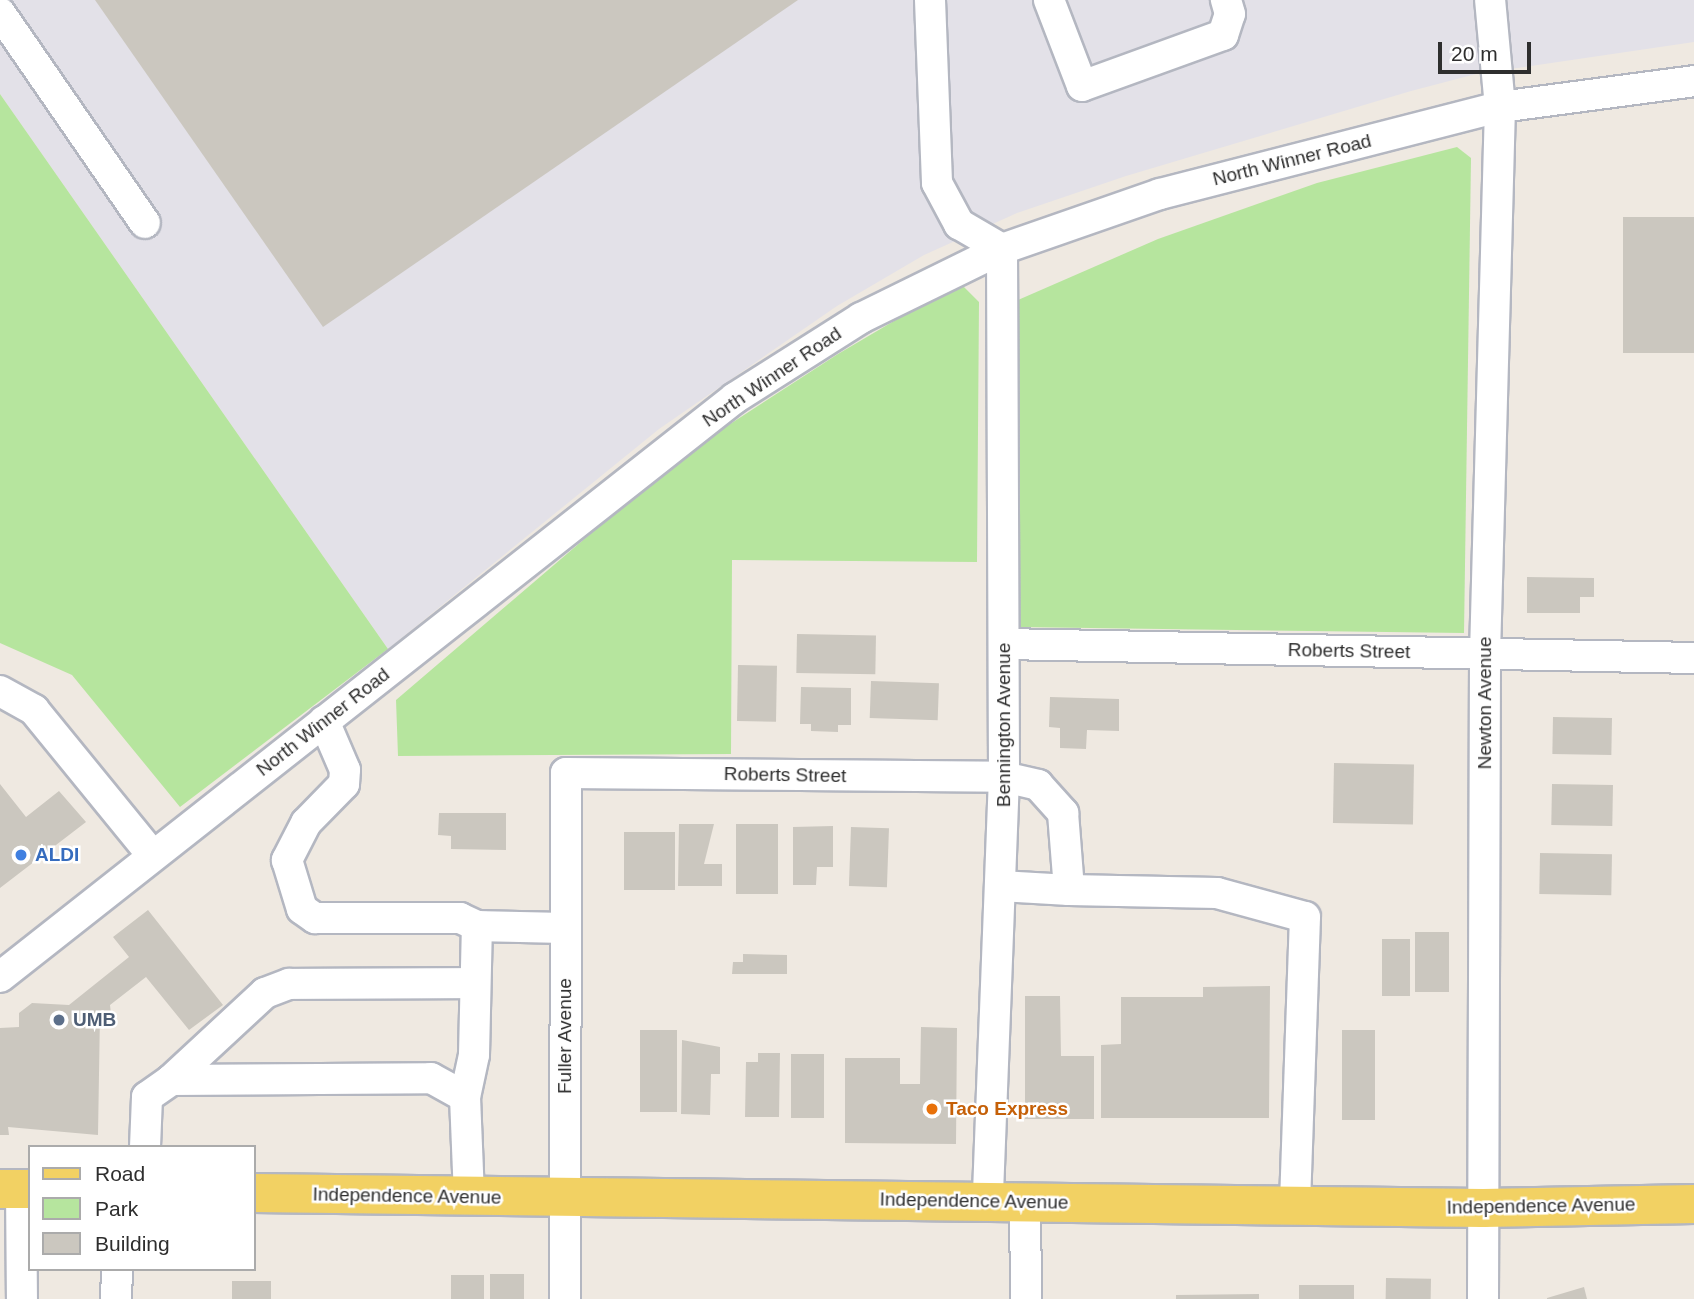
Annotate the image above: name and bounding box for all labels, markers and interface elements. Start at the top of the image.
scale bar [1442,28,1535,72]
text: 20 m [1451,42,1498,65]
street label: North Winner Road [1210,129,1374,191]
street label: North Winner Road [698,322,846,432]
street label: Newton Avenue [1474,636,1496,770]
street label: Roberts Street [1288,639,1410,663]
street label: Bennington Avenue [993,642,1015,808]
street label: North Winner Road [252,663,394,781]
street label: Roberts Street [724,763,846,787]
place label: ALDI [35,844,79,866]
marker: ALDI [13,847,29,863]
street label: Fuller Avenue [554,978,576,1094]
place label: UMB [73,1009,116,1031]
marker: UMB [51,1012,67,1028]
place label: Taco Express [946,1098,1068,1120]
marker: Taco Express [924,1101,940,1117]
legend [28,1145,256,1271]
text: Road [95,1162,145,1185]
street label: Independence Avenue [312,1183,502,1209]
street label: Independence Avenue [879,1188,1069,1214]
street label: Independence Avenue [1446,1193,1636,1219]
text: Park [95,1197,138,1220]
text: Building [95,1232,170,1255]

